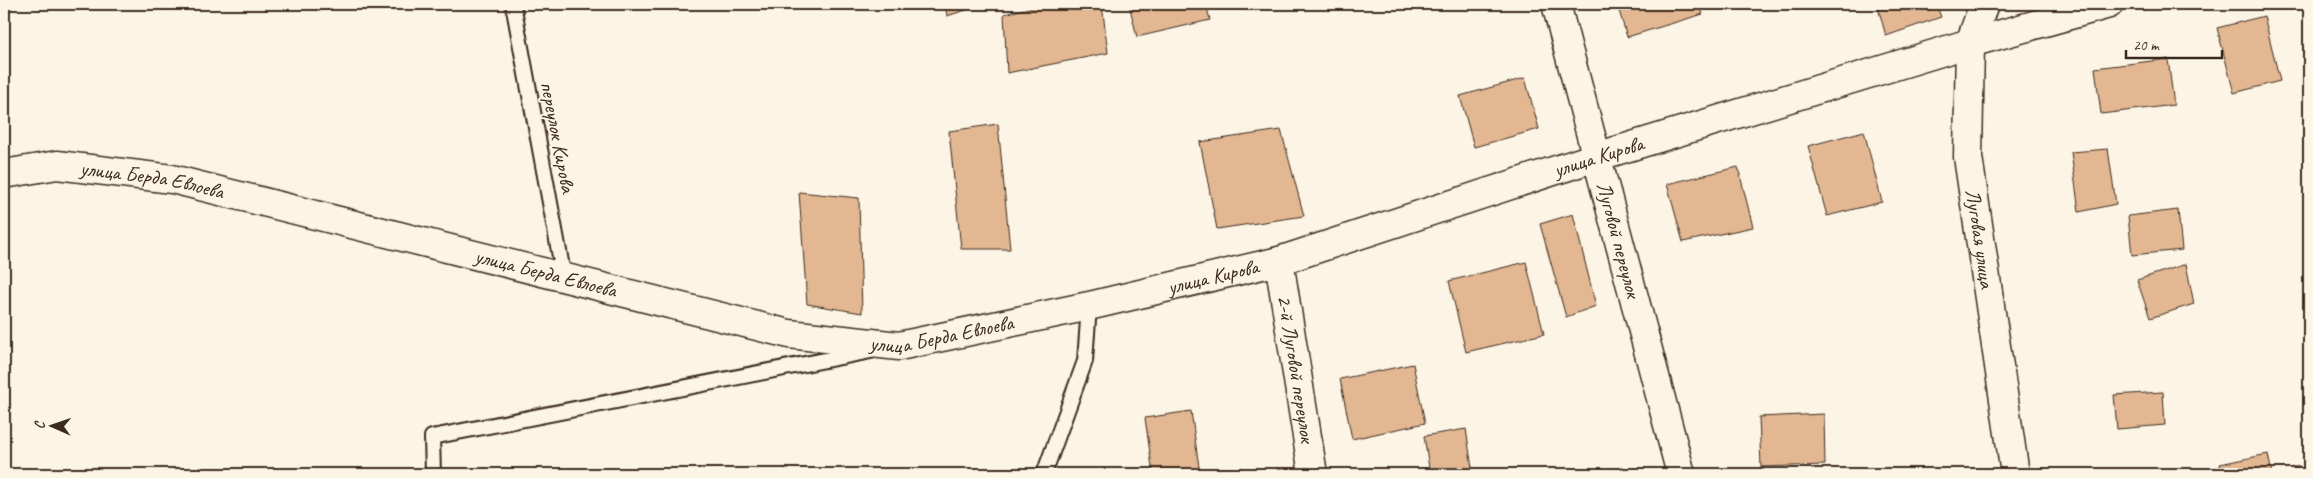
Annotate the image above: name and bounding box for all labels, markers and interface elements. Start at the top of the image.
scale bar [2126,28,2222,60]
text: 20 m [2133,36,2160,55]
street label: переулок Кирова [534,79,582,197]
street label: улица Кирова [1548,130,1649,184]
street label: улица Берда Евлоева [77,155,228,205]
street label: Луговой переулок [1591,179,1647,303]
street label: Луговая улица [1960,187,2001,292]
street label: улица Берда Евлоева [470,242,621,304]
street label: улица Кирова [1163,253,1263,300]
street label: 2-й Луговой переулок [1272,293,1321,446]
street label: улица Берда Евлоева [867,309,1017,359]
north arrow [28,400,78,450]
text: С [31,420,48,429]

